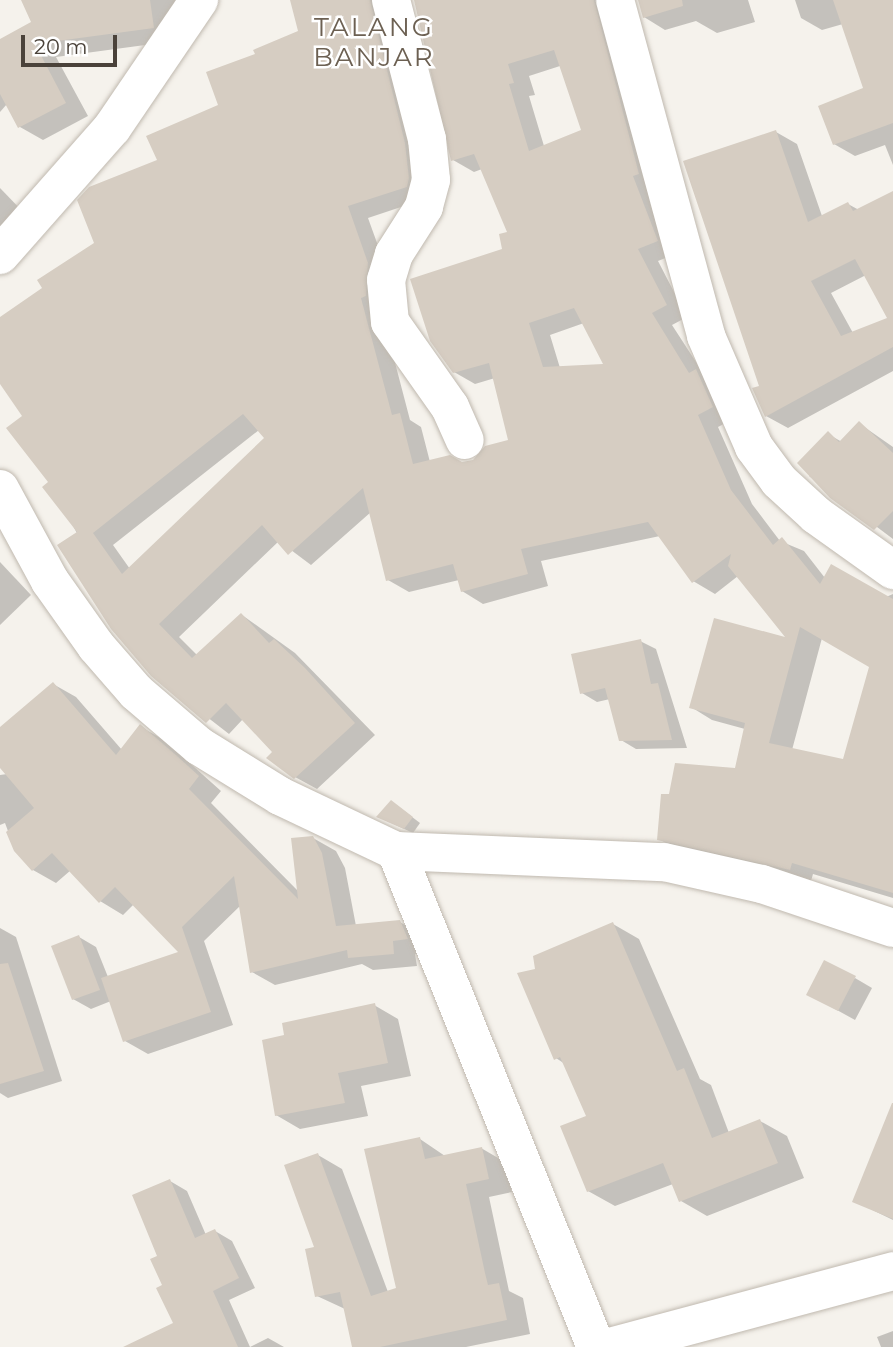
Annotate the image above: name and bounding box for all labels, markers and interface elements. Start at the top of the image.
district label: TALANG BANJAR [314,12,434,74]
scale bar [24,21,121,65]
text: 20 m [34,34,88,59]

